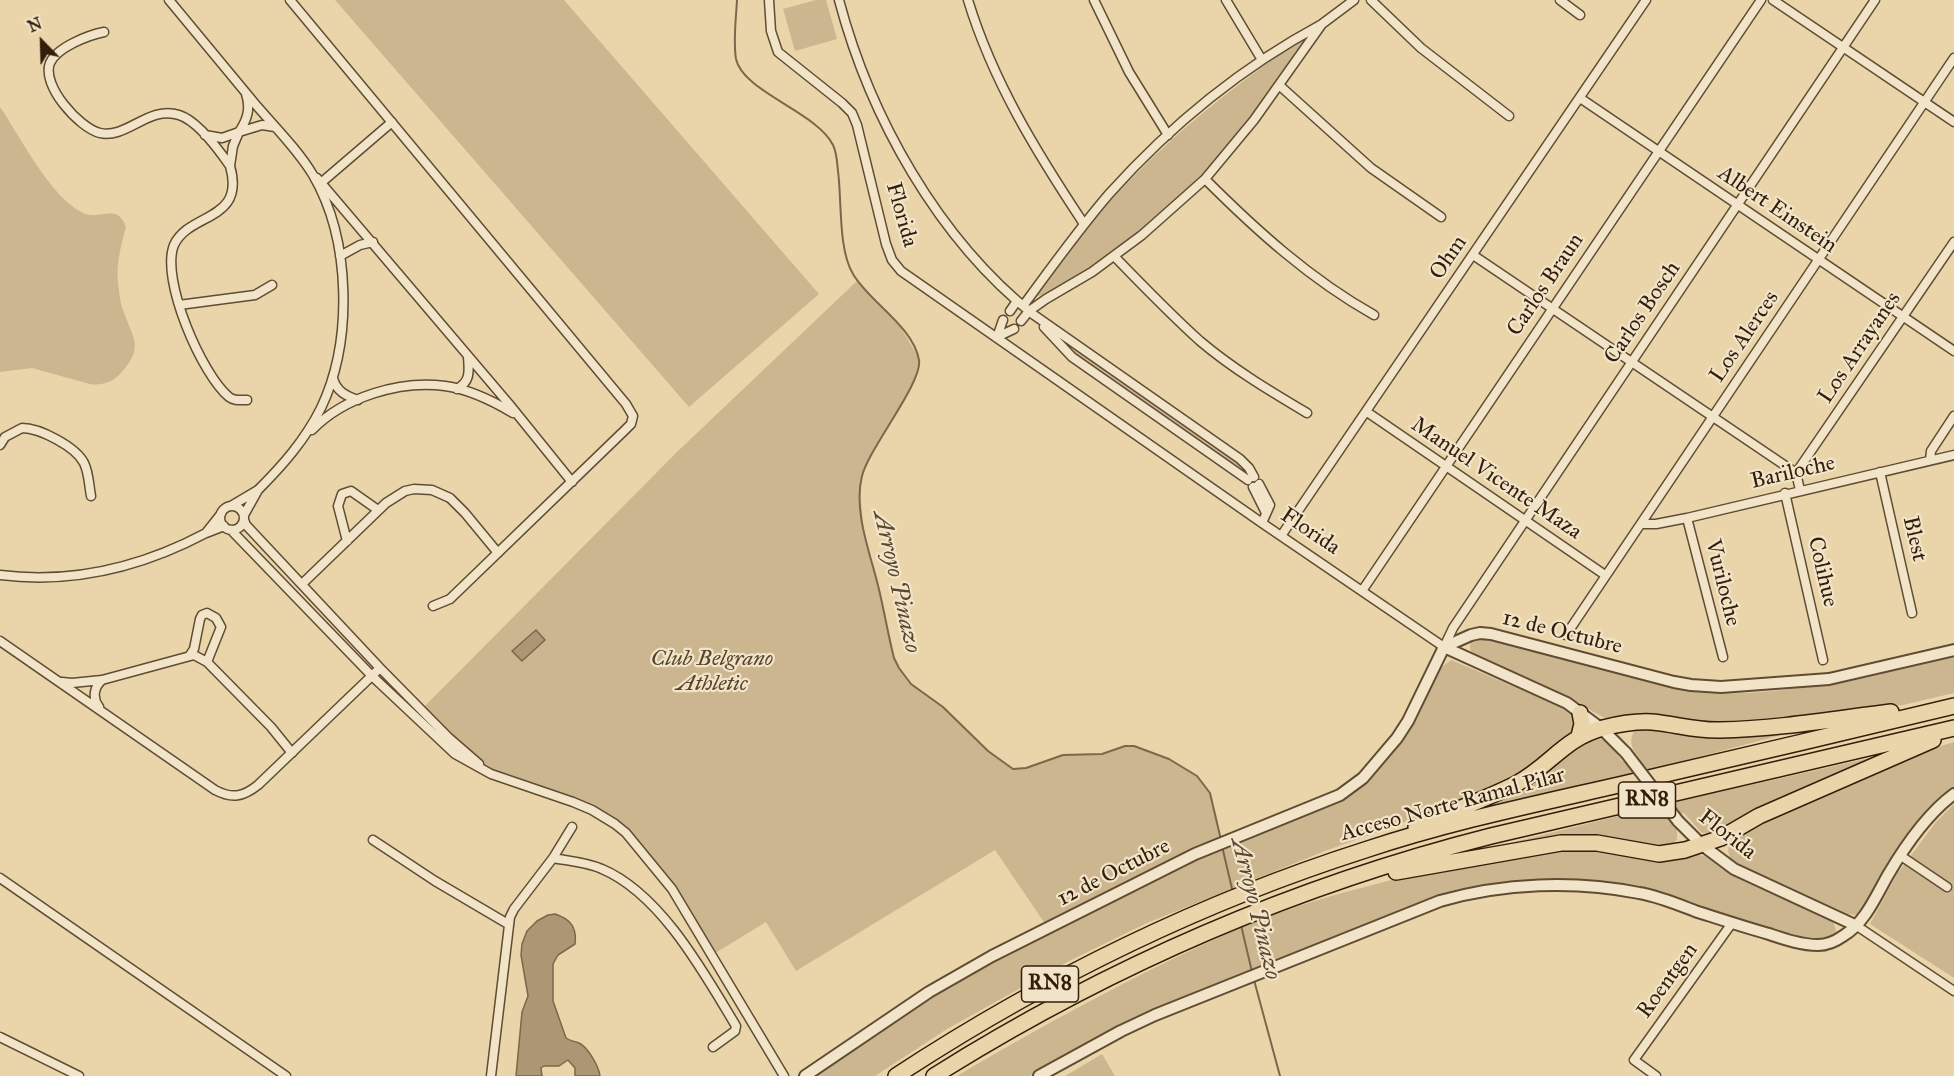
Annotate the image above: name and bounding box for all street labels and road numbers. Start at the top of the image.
street label: Albert Einstein [1712,160,1842,260]
street label: Florida [879,180,923,250]
street label: Carlos Braun [1502,229,1590,341]
street label: Ohm [1425,231,1473,285]
street label: Carlos Bosch [1599,257,1687,369]
street label: Los Alerces [1705,286,1785,388]
street label: Los Arrayanes [1813,287,1907,409]
street label: Manuel Vicente Maza [1406,412,1586,546]
street label: Bariloche [1748,450,1838,496]
street label: Florida [1275,503,1345,561]
street label: Blest [1896,514,1932,564]
street label: Colihue [1801,534,1843,610]
street label: Vuriloche [1698,537,1746,629]
street label: 12 de Octubre [1499,605,1625,661]
street label: Acceso Norte Ramal Pilar [1338,762,1568,848]
road number: RN8 [1618,782,1676,818]
street label: Florida [1693,804,1761,866]
street label: 12 de Octubre [1053,833,1175,913]
street label: Roentgen [1632,938,1704,1024]
road number: RN8 [1022,966,1078,1002]

